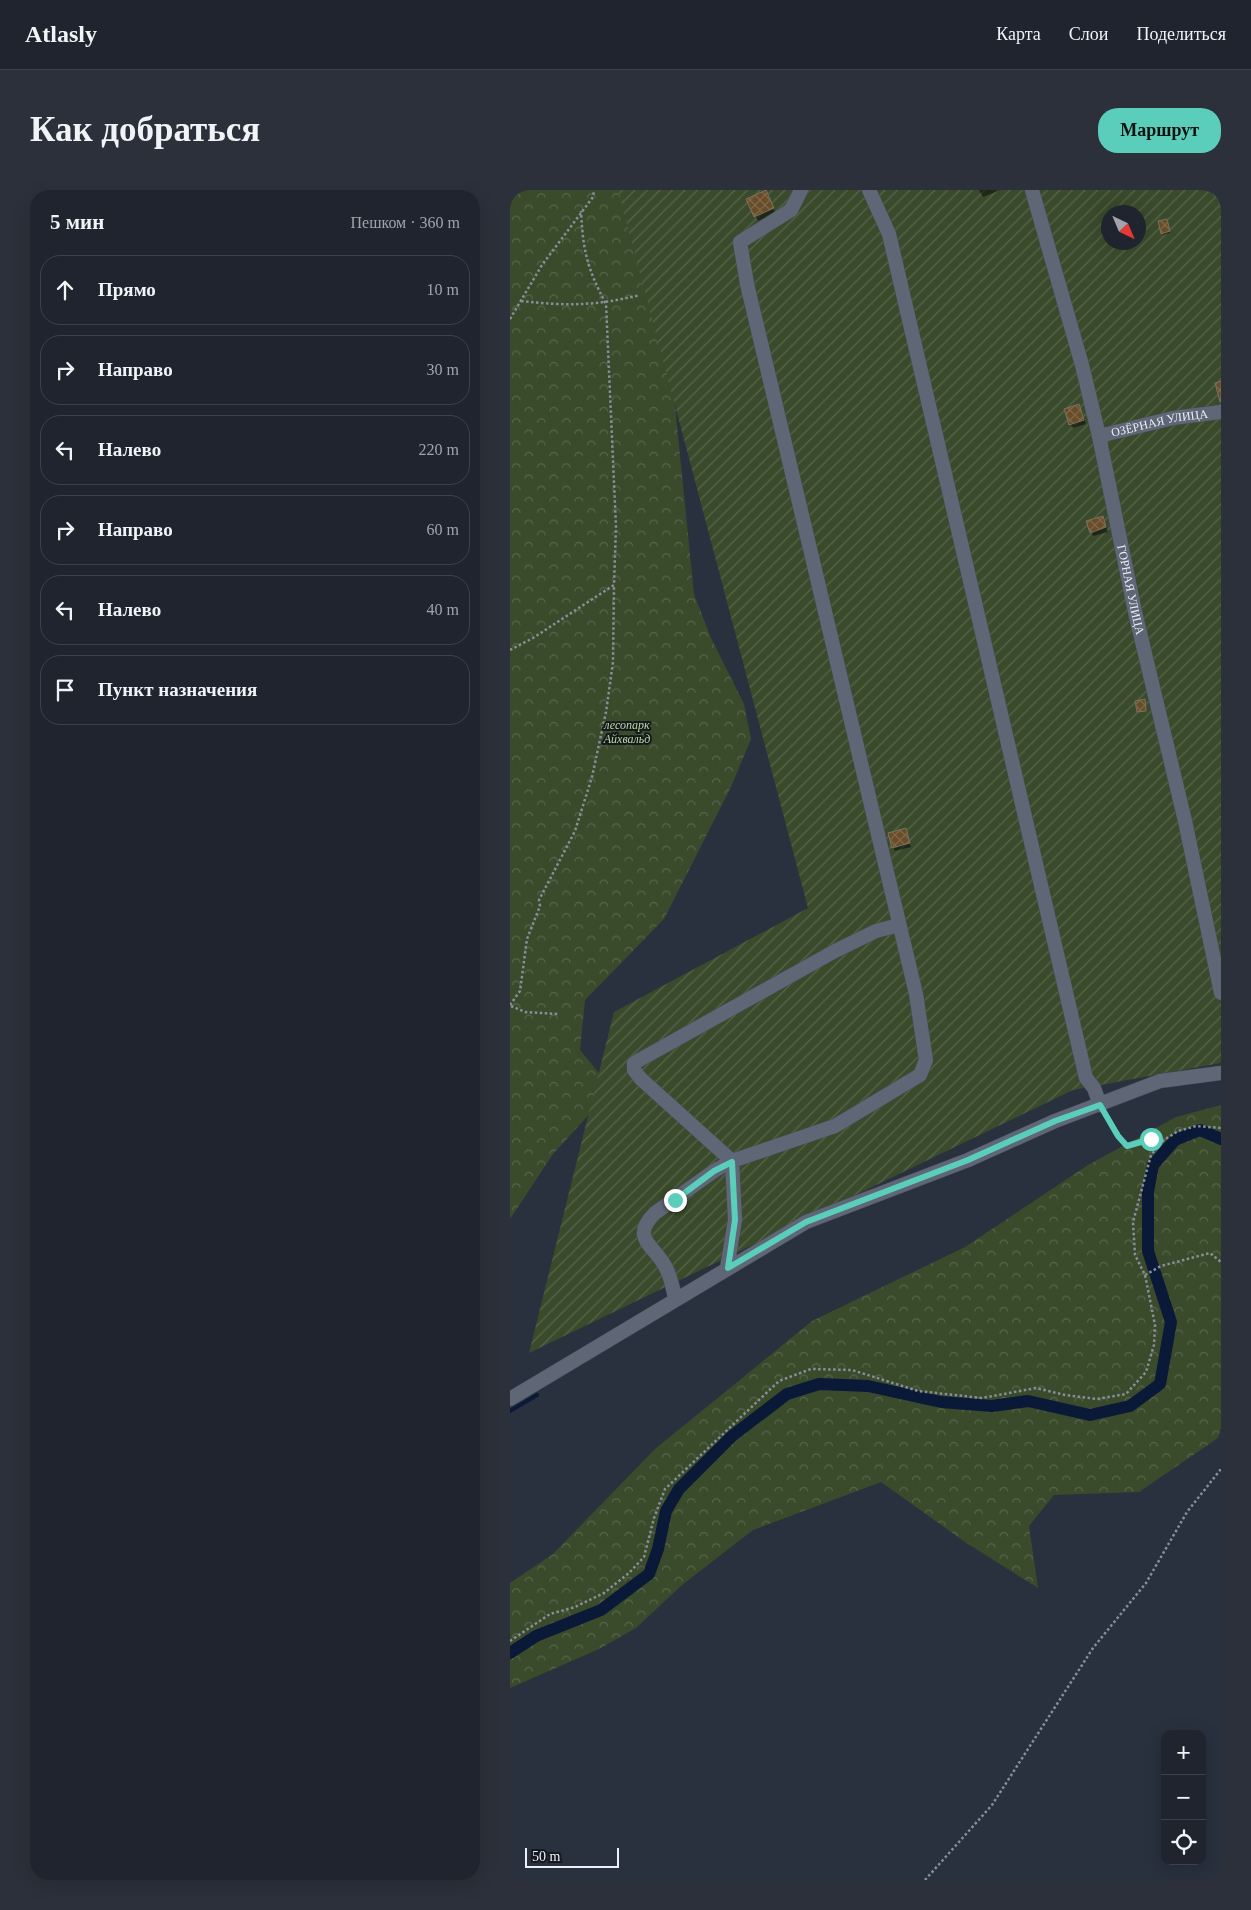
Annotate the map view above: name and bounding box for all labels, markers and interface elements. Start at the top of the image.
text: Atlasly [25,21,97,47]
text: Карта [996,24,1041,44]
text: Слои [1069,24,1108,44]
text: Поделиться [1136,24,1226,44]
button: Маршрут [1098,108,1221,153]
text: Как добраться [30,110,260,149]
north arrow [1101,205,1146,250]
text: 5 мин [50,210,104,234]
text: Пешком · 360 m [350,214,460,231]
icon: ahead [51,276,79,304]
text: Прямо [98,279,156,300]
text: 10 m [427,281,459,298]
icon: right [51,356,79,384]
text: Направо [98,359,173,380]
text: 30 m [427,361,459,378]
street label: ОЗЁРНАЯ УЛИЦА [1110,407,1209,440]
icon: left [51,436,79,464]
text: Налево [98,439,161,460]
text: 220 m [419,441,459,458]
icon: right [51,516,79,544]
text: Направо [98,519,173,540]
text: 60 m [427,521,459,538]
street label: ГОРНАЯ УЛИЦА [1114,543,1147,636]
icon: left [51,596,79,624]
text: Налево [98,599,161,620]
text: 40 m [427,601,459,618]
icon: arrive [51,676,79,704]
text: Пункт назначения [98,679,257,700]
park label: лесопарк Айхвальд [603,718,650,746]
route start [1140,1128,1163,1151]
route end [664,1189,687,1212]
map controls [1161,1730,1206,1865]
button: + [1161,1730,1206,1775]
button: − [1161,1775,1206,1820]
button: locate [1161,1820,1206,1865]
scale bar [525,1845,619,1868]
text: 50 m [532,1849,560,1864]

